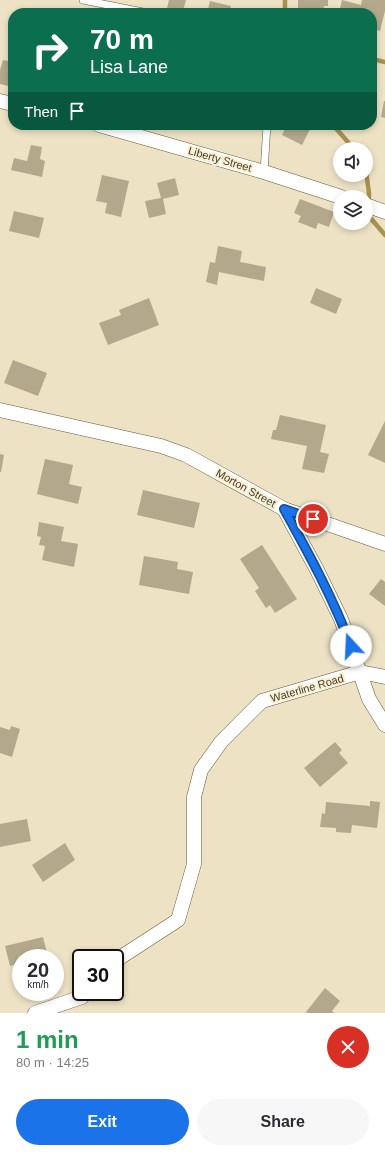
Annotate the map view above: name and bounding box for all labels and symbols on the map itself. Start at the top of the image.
street label: Liberty Street [187,144,253,174]
street label: Morton Street [214,467,278,509]
pin [296,502,330,536]
position arrow [330,625,372,667]
street label: Waterline Road [269,672,345,704]
speed limit sign: 30 [72,949,124,1001]

